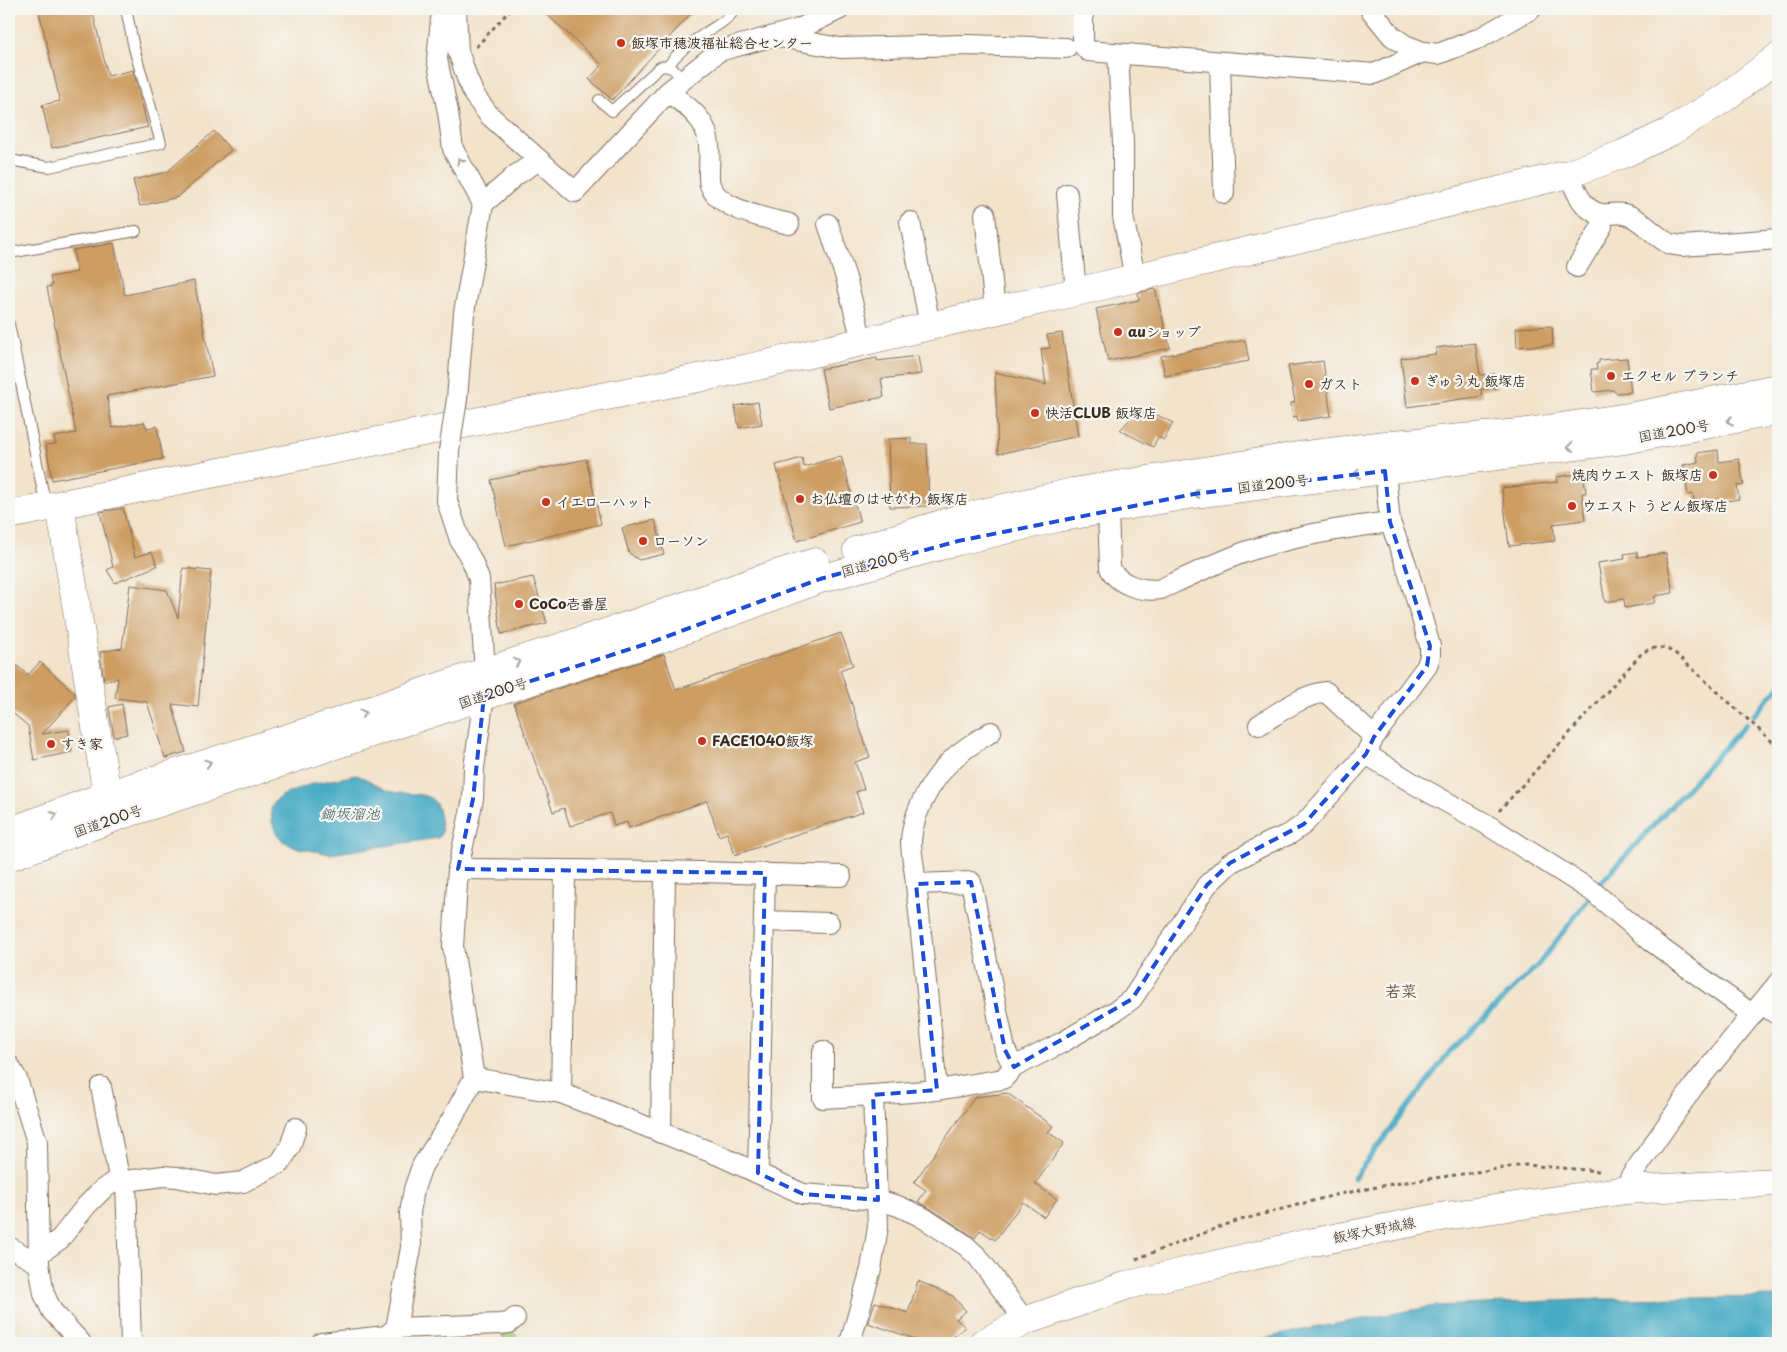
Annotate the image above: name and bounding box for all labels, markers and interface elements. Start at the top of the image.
place label: 飯塚市穂波福祉総合センター [631,32,813,53]
marker: 飯塚市穂波福祉総合センター [615,37,627,49]
one-way arrow [456,157,466,166]
place label: auショップ [1128,321,1201,342]
marker: auショップ [1112,326,1124,338]
place label: エクセル ブランチ [1621,365,1739,386]
place label: ぎゅう丸 飯塚店 [1425,370,1526,391]
marker: エクセル ブランチ [1605,370,1617,382]
place label: ガスト [1319,373,1362,394]
marker: ぎゅう丸 飯塚店 [1409,375,1421,387]
marker: ガスト [1303,378,1315,390]
place label: 快活CLUB 飯塚店 [1045,402,1157,423]
marker: 快活CLUB 飯塚店 [1029,407,1041,419]
street label: 国道200号 [1636,414,1711,447]
one-way arrow [1726,415,1735,425]
one-way arrow [1566,441,1574,452]
place label: 焼肉ウエスト 飯塚店 [1571,464,1703,485]
one-way arrow [1353,468,1361,479]
street label: 国道200号 [1236,469,1310,498]
marker: 焼肉ウエスト 飯塚店 [1707,469,1719,481]
place label: お仏壇のはせがわ 飯塚店 [810,488,969,509]
one-way arrow [1191,488,1199,499]
place label: イエローハット [556,491,654,512]
marker: お仏壇のはせがわ 飯塚店 [794,493,806,505]
place label: ウエスト うどん飯塚店 [1582,495,1728,516]
marker: イエローハット [540,496,552,508]
marker: ウエスト うどん飯塚店 [1566,500,1578,512]
place label: ローソン [653,530,709,551]
marker: ローソン [637,535,649,547]
street label: 国道200号 [838,543,914,582]
place label: CoCo壱番屋 [529,593,608,614]
marker: CoCo壱番屋 [513,598,525,610]
one-way arrow [512,658,520,668]
street label: 国道200号 [455,671,530,714]
one-way arrow [358,709,366,719]
place label: FACE1040飯塚 [712,730,813,751]
place label: すき家 [61,733,103,754]
marker: FACE1040飯塚 [696,735,708,747]
marker: すき家 [45,738,57,750]
one-way arrow [203,759,212,769]
street label: 国道200号 [70,799,145,842]
water label: 鋤坂溜池 [320,801,381,824]
one-way arrow [49,811,58,821]
district label: 若菜 [1385,978,1417,1002]
street label: 飯塚大野城線 [1331,1211,1417,1248]

